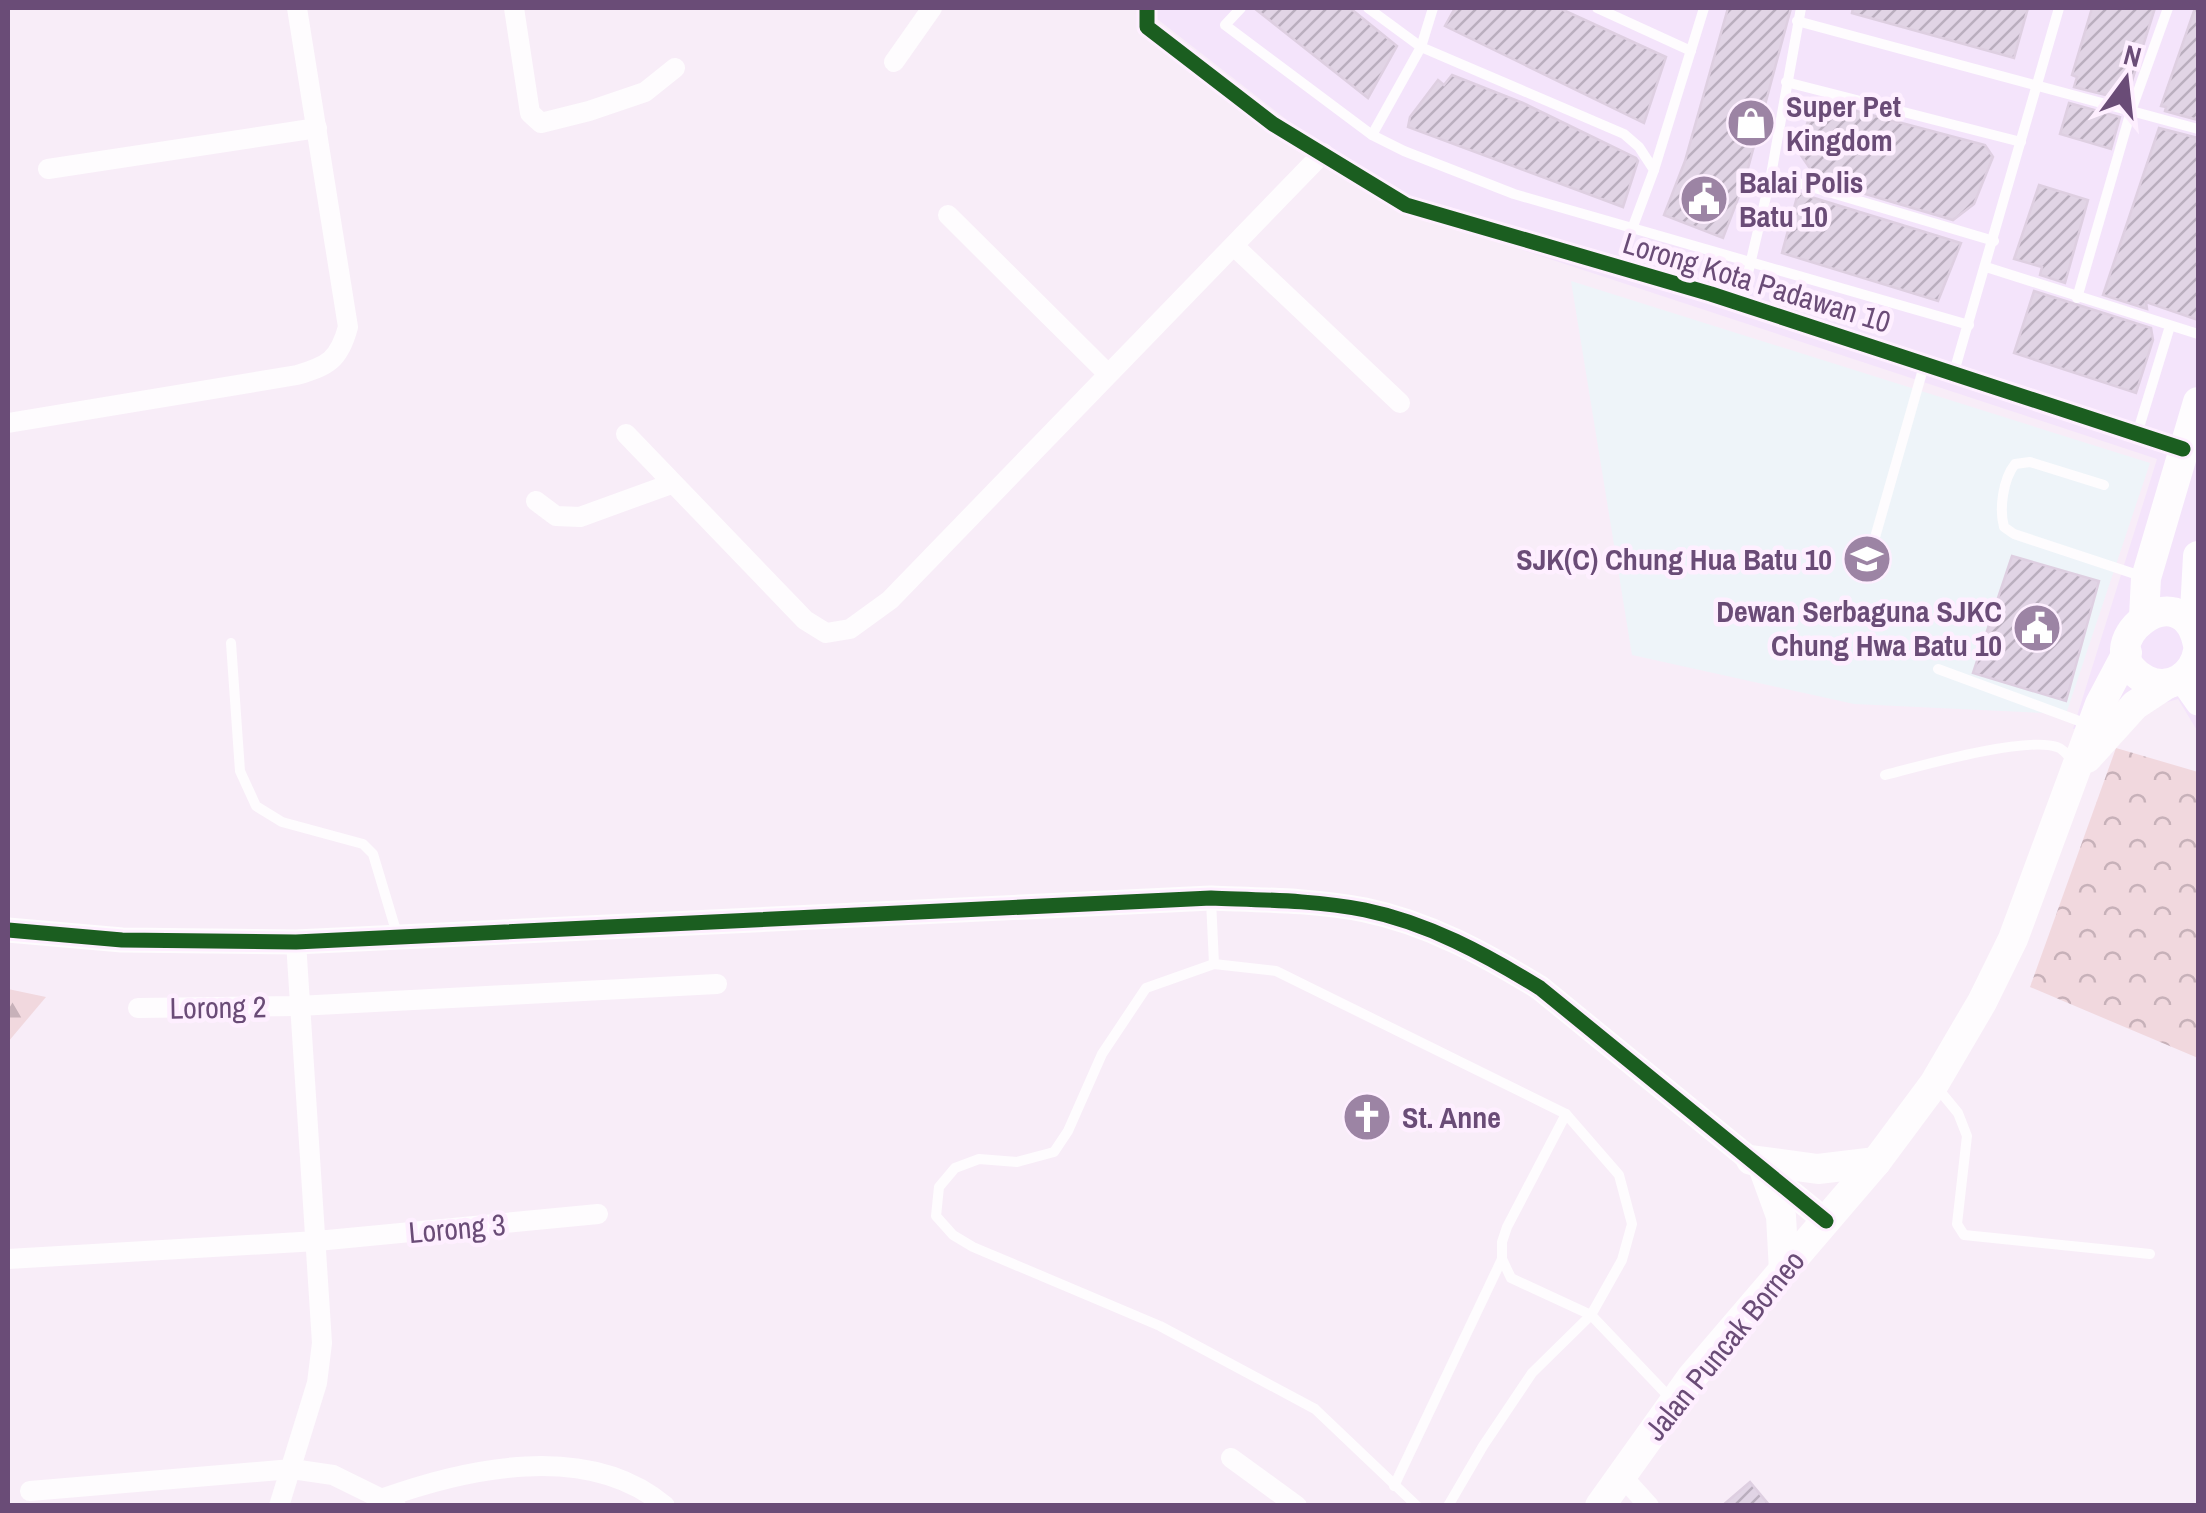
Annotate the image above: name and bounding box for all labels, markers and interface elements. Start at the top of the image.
north arrow [2076,30,2176,130]
text: N [2120,35,2145,76]
place label: Super Pet Kingdom [1786,86,1901,160]
shop icon: Super Pet Kingdom [1725,97,1777,149]
place label: Balai Polis Batu 10 [1739,162,1863,236]
public building icon: Balai Polis Batu 10 [1678,173,1730,225]
street label: Lorong Kota Padawan 10 [1618,222,1896,342]
school or university icon: SJK(C) Chung Hua Batu 10 [1841,533,1893,585]
place label: SJK(C) Chung Hua Batu 10 [1516,539,1832,579]
place label: Dewan Serbaguna SJKC Chung Hwa Batu 10 [1716,591,2002,665]
public building icon: Dewan Serbaguna SJKC Chung Hwa Batu 10 [2011,602,2063,654]
street label: Lorong 2 [169,986,267,1028]
church icon: St. Anne [1341,1091,1393,1143]
place label: St. Anne [1402,1097,1501,1137]
street label: Lorong 3 [407,1204,507,1252]
street label: Jalan Puncak Borneo [1635,1242,1813,1448]

